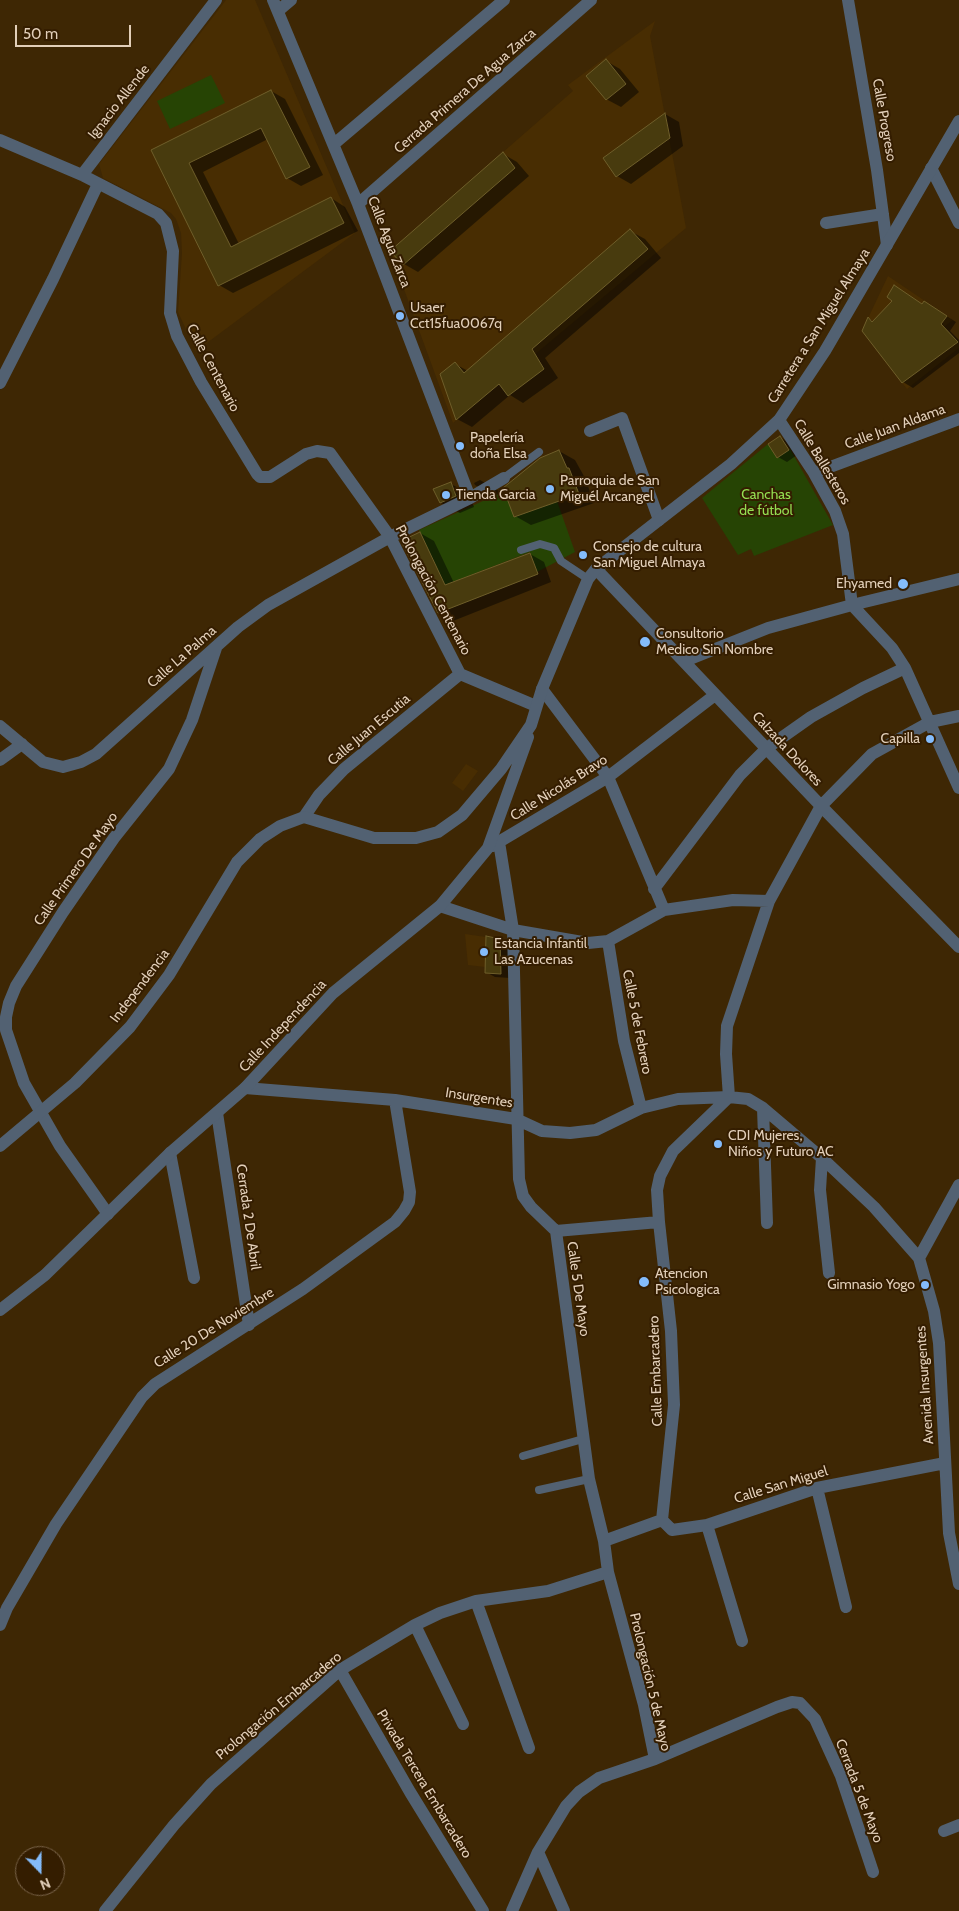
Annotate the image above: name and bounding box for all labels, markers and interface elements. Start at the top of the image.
scale bar [18,15,134,47]
text: 50 m [23,25,58,43]
street label: Cerrada Primera De Agua Zarca [391,25,539,157]
street label: Ignacio Allende [85,61,153,143]
street label: Calle Progreso [868,77,900,163]
street label: Calle Agua Zarca [364,194,414,290]
street label: Carretera a San Miguel Almaya [764,246,874,406]
place label: Usaer Cct15fua0067q [410,300,502,332]
marker: Usaer Cct15fua0067q [394,310,406,322]
street label: Calle Centenario [183,321,243,415]
street label: Calle Juan Aldama [842,401,948,453]
street label: Calle Ballesteros [790,416,854,508]
place label: Papelería doña Elsa [470,430,527,462]
marker: Papelería doña Elsa [454,440,466,452]
place label: Parroquia de San Miguél Arcangel [560,473,660,506]
marker: Parroquia de San Miguél Arcangel [544,483,556,495]
place label: Tienda Garcia [456,487,535,503]
park label: Canchas de fútbol [739,487,793,520]
marker: Tienda Garcia [440,489,452,501]
street label: Prolongación Centenario [392,522,474,658]
place label: Consejo de cultura San Miguel Almaya [593,539,705,572]
marker: Consejo de cultura San Miguel Almaya [577,549,589,561]
place label: Ehyamed [836,576,892,592]
marker: Ehyamed [896,577,910,591]
street label: Calle La Palma [144,622,220,692]
place label: Consultorio Medico Sin Nombre [656,626,773,658]
marker: Consultorio Medico Sin Nombre [638,635,652,649]
street label: Calle Juan Escutia [324,691,414,769]
street label: Calzada Dolores [748,708,826,790]
place label: Capilla [881,731,920,747]
marker: Capilla [924,733,936,745]
street label: Calle Nicolás Bravo [507,751,611,825]
street label: Calle Primero De Mayo [30,809,122,929]
place label: Estancia Infantil Las Azucenas [494,936,587,969]
street label: Independencia [107,946,173,1026]
marker: Estancia Infantil Las Azucenas [478,946,490,958]
street label: Calle 5 de Febrero [619,968,655,1076]
street label: Calle Independencia [236,976,330,1076]
street label: Insurgentes [444,1084,514,1112]
place label: CDI Mujeres, Niños y Futuro AC [728,1128,834,1160]
marker: CDI Mujeres, Niños y Futuro AC [712,1138,724,1150]
street label: Cerrada 2 De Abril [232,1163,264,1271]
street label: Calle 5 De Mayo [563,1240,593,1338]
place label: Atencion Psicologica [655,1266,720,1298]
marker: Atencion Psicologica [637,1275,651,1289]
place label: Gimnasio Yogo [827,1277,915,1293]
marker: Gimnasio Yogo [919,1279,931,1291]
street label: Calle 20 De Noviembre [151,1284,277,1372]
street label: Calle Embarcadero [646,1315,666,1427]
street label: Avenida Insurgentes [912,1325,938,1445]
street label: Calle San Miguel [732,1463,830,1507]
street label: Prolongación 5 de Mayo [626,1611,674,1753]
street label: Prolongación Embarcadero [213,1649,345,1763]
street label: Privada Tercera Embarcadero [373,1707,475,1861]
street label: Cerrada 5 de Mayo [831,1737,887,1845]
north arrow [15,1846,65,1896]
text: N [37,1874,53,1894]

